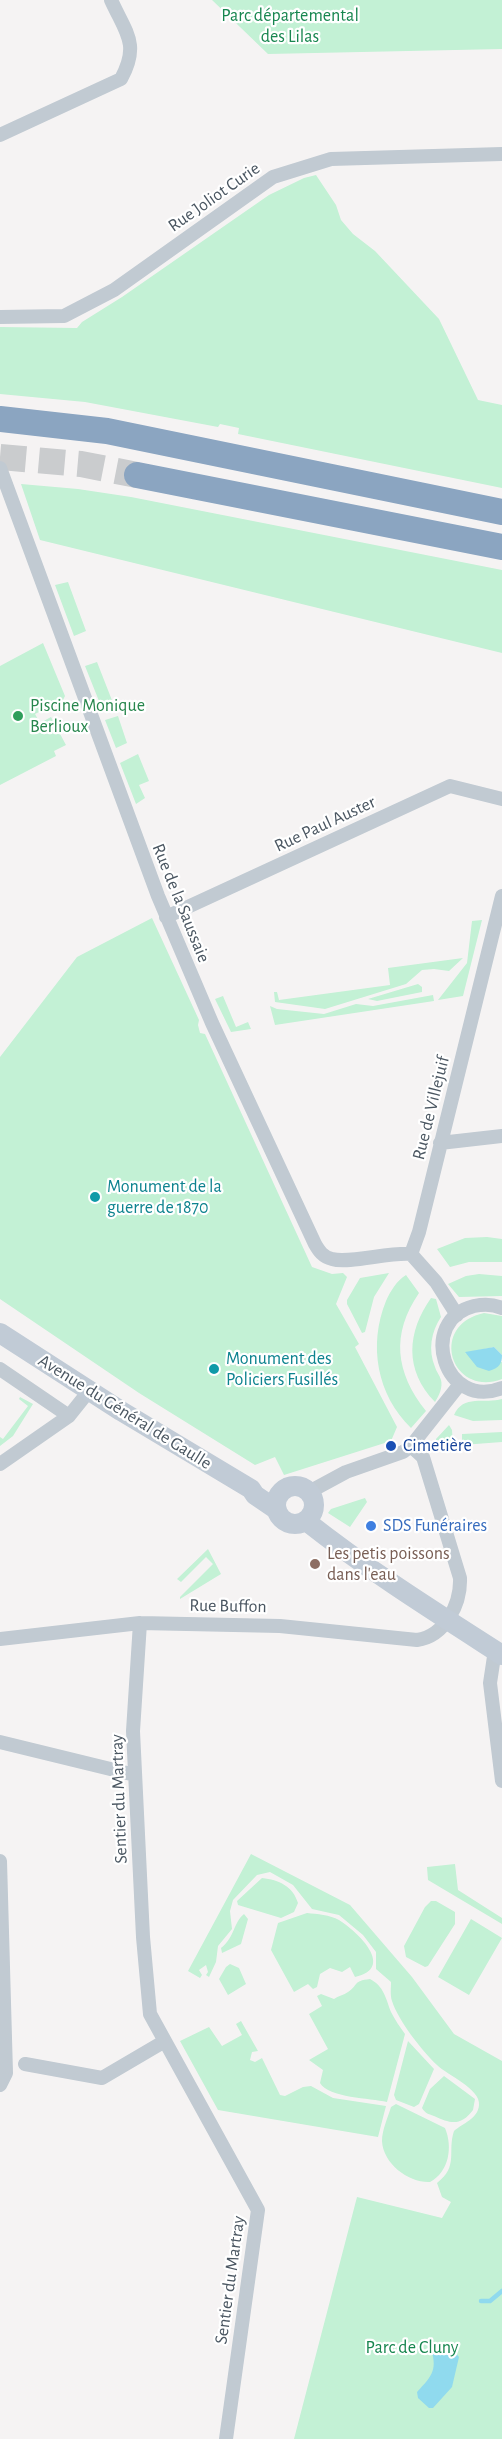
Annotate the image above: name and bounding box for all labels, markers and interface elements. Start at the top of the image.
park label: Parc départemental des Lilas [221,5,359,48]
street label: Rue Joliot Curie [164,157,264,237]
place label: Piscine Monique Berlioux [30,695,145,738]
marker: Piscine Monique Berlioux [11,709,25,723]
street label: Rue Paul Auster [271,791,379,857]
street label: Rue de la Saussaie [147,840,215,966]
street label: Rue de Villejuif [408,1054,454,1162]
place label: Monument de la guerre de 1870 [107,1176,222,1218]
marker: Monument de la guerre de 1870 [88,1190,102,1204]
place label: Monument des Policiers Fusillés [226,1348,338,1390]
street label: Avenue du Général de Gaulle [34,1350,216,1474]
marker: Monument des Policiers Fusillés [207,1362,221,1376]
place label: Cimetière [403,1435,472,1457]
marker: Cimetière [384,1439,398,1453]
place label: SDS Funéraires [383,1515,487,1537]
marker: SDS Funéraires [364,1519,378,1533]
place label: Les petis poissons dans l'eau [327,1543,450,1586]
marker: Les petis poissons dans l'eau [308,1557,322,1571]
street label: Rue Buffon [189,1595,267,1617]
street label: Sentier du Martray [106,1734,132,1864]
street label: Sentier du Martray [210,2214,250,2346]
park label: Parc de Cluny [366,2337,458,2359]

